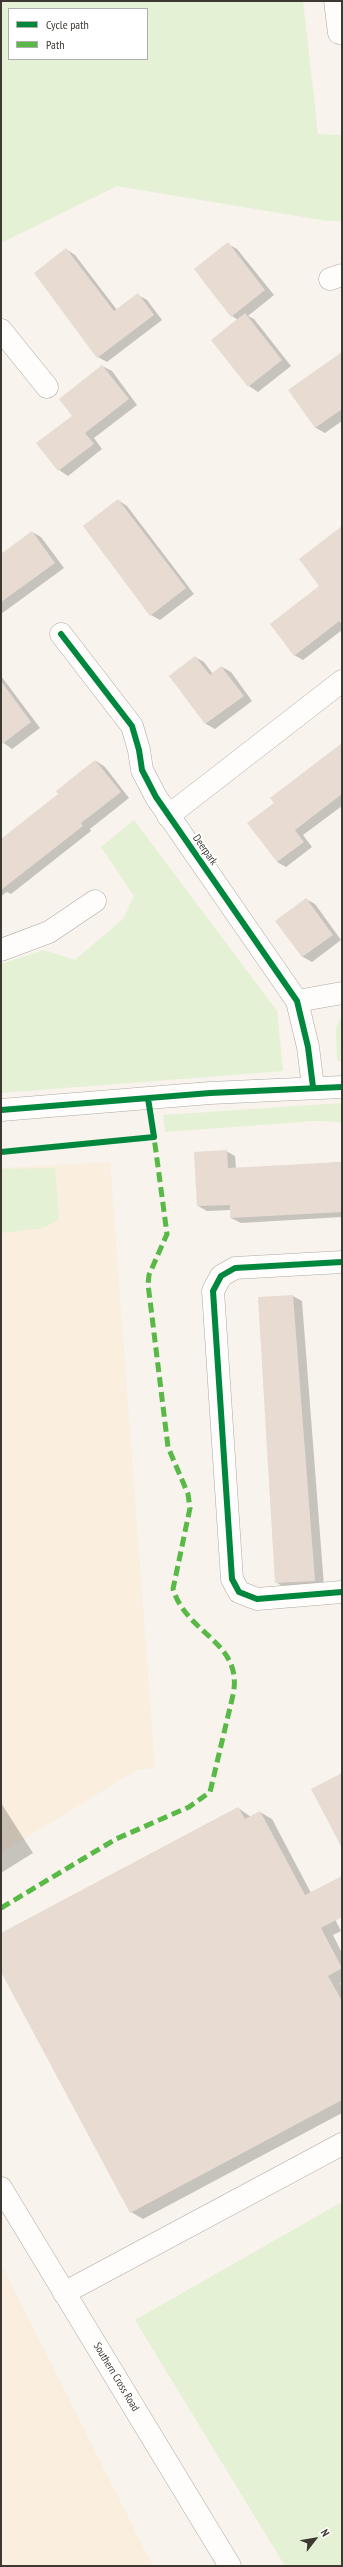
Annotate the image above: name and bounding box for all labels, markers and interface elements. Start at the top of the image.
legend [8,8,148,60]
text: Cycle path [46,17,89,32]
text: Path [46,37,64,52]
street label: Deerpark [190,832,220,868]
street label: Southern Cross Road [90,2340,142,2414]
north arrow [295,2519,335,2559]
text: N [318,2527,333,2539]

